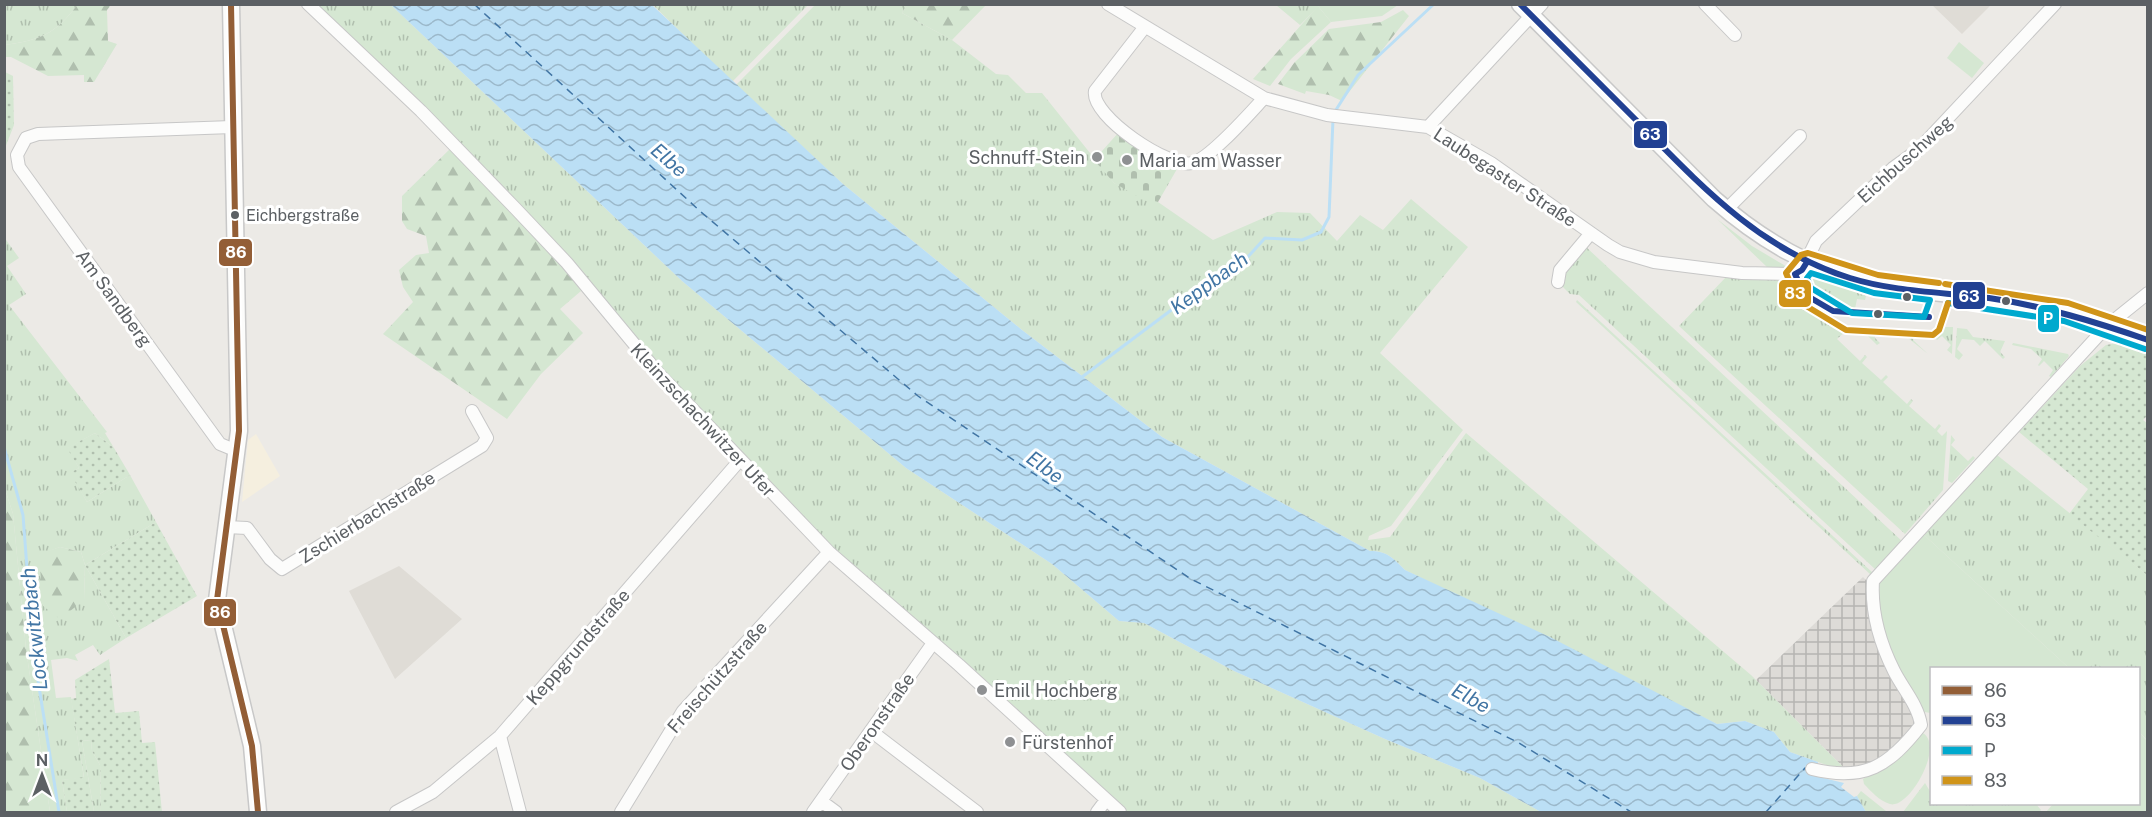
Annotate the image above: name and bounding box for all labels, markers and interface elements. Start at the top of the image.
street label: Eichbuschweg [1853,111,1957,207]
line badge: 63 [1633,120,1668,149]
street label: Laubegaster Straße [1430,123,1580,231]
text: 63 [1639,125,1661,144]
water label: Elbe [646,138,692,182]
place label: Schnuff-Stein [968,147,1085,168]
marker: Schnuff-Stein [1090,150,1104,164]
place label: Maria am Wasser [1139,150,1282,171]
marker: Maria am Wasser [1120,153,1134,167]
place label: Eichbergstraße [246,206,359,225]
marker: Eichbergstraße [229,209,241,221]
line badge: 86 [218,238,253,267]
text: 86 [225,243,247,262]
street label: Am Sandberg [72,245,156,351]
water label: Keppbach [1165,247,1253,319]
line badge: 83 [1778,279,1812,308]
line badge: 63 [1952,281,1986,310]
text: 83 [1784,284,1806,303]
text: 63 [1958,287,1980,306]
unlabelled marker [1901,291,1913,303]
unlabelled marker [2000,295,2012,307]
line badge: P [2037,304,2060,333]
unlabelled marker [1872,308,1884,320]
text: P [2043,309,2053,328]
street label: Kleinzschachwitzer Ufer [626,339,780,501]
water label: Elbe [1022,446,1068,489]
street label: Zschierbachstraße [295,467,439,567]
water label: Lockwitzbach [16,566,52,692]
street label: Keppgrundstraße [522,585,634,709]
line badge: 86 [203,598,237,627]
text: 86 [209,603,231,622]
street label: Freischützstraße [663,617,771,737]
legend [1930,667,2140,805]
street label: Oberonstraße [835,669,919,775]
water label: Elbe [1448,678,1494,718]
place label: Emil Hochberg [994,680,1118,701]
text: 86 [1984,680,2007,701]
marker: Emil Hochberg [975,683,989,697]
text: 63 [1984,710,2006,731]
place label: Fürstenhof [1022,732,1114,753]
marker: Fürstenhof [1003,735,1017,749]
text: P [1984,740,1995,761]
north arrow [12,745,72,805]
text: N [36,751,48,770]
text: 83 [1984,770,2007,791]

